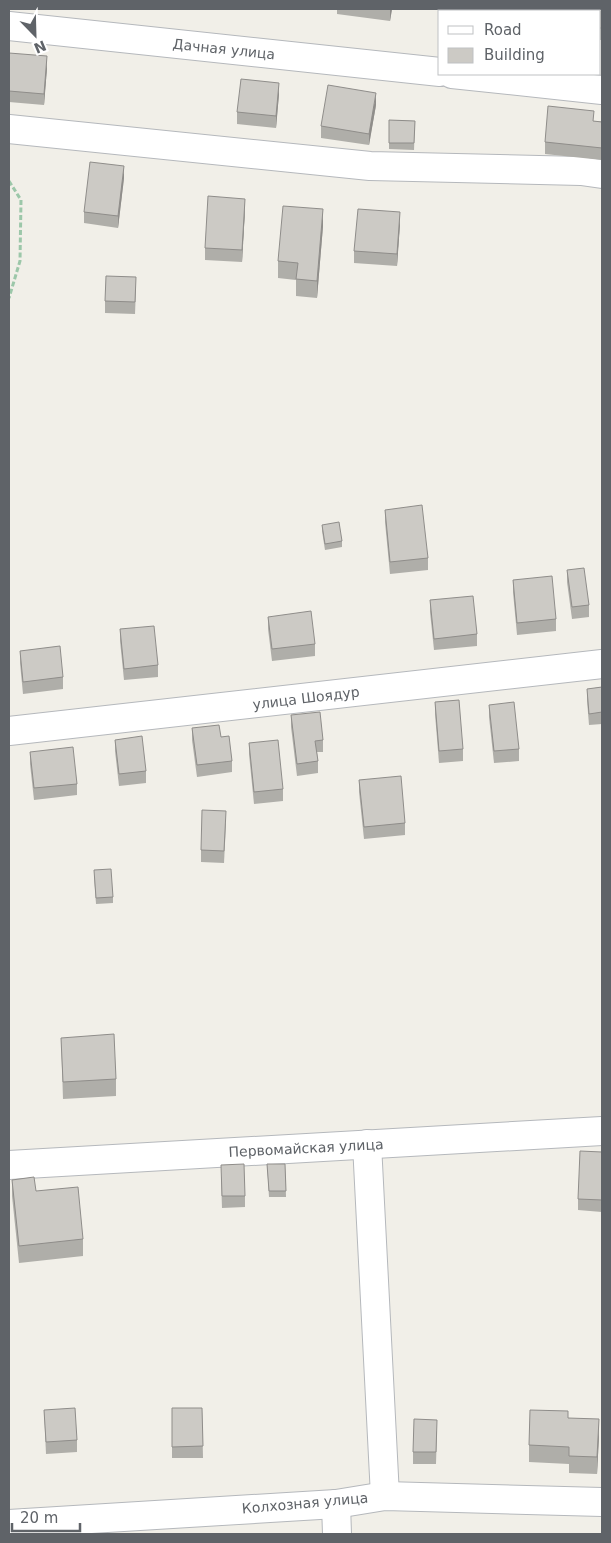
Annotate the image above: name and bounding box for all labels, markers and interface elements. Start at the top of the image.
north arrow [10,10,60,60]
legend [438,10,601,75]
text: Road [484,21,522,39]
street label: Дачная улица [172,36,276,62]
text: N [32,37,49,57]
text: Building [484,46,545,64]
street label: улица Шоядур [252,683,361,713]
street label: Первомайская улица [228,1136,384,1160]
street label: Колхозная улица [241,1490,369,1516]
scale bar [12,1500,80,1532]
text: 20 m [20,1509,58,1527]

